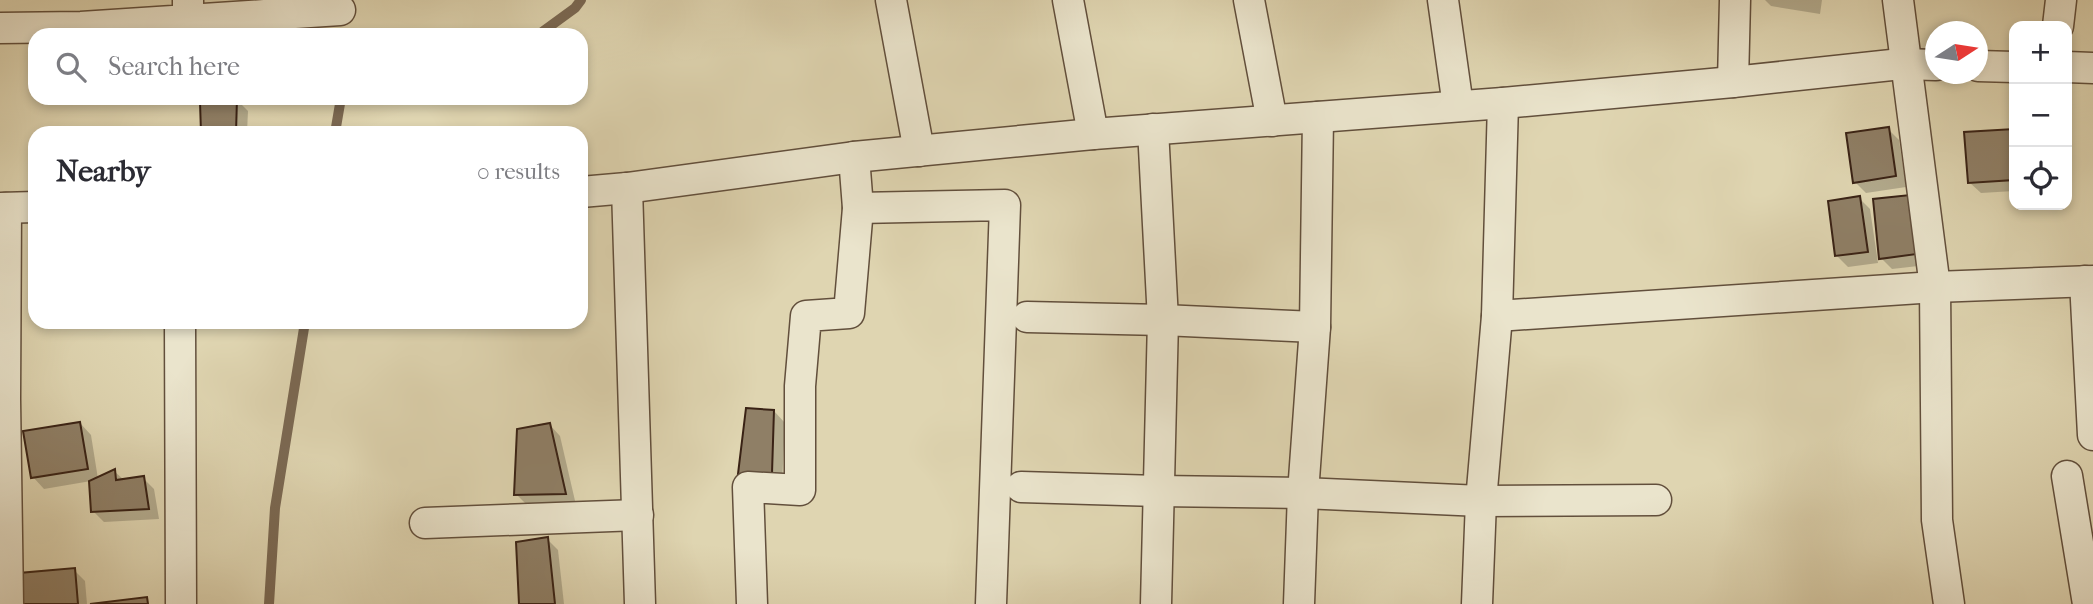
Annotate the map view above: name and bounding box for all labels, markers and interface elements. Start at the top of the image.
north arrow [1925,21,1988,84]
map controls [2009,21,2072,210]
button: + [2009,21,2072,84]
search box [28,28,588,105]
icon: search [52,48,90,86]
text: Search here [108,51,240,82]
button: − [2009,84,2072,147]
button: locate [2009,147,2072,210]
text: Nearby [56,154,151,189]
text: 0 results [477,158,560,185]

